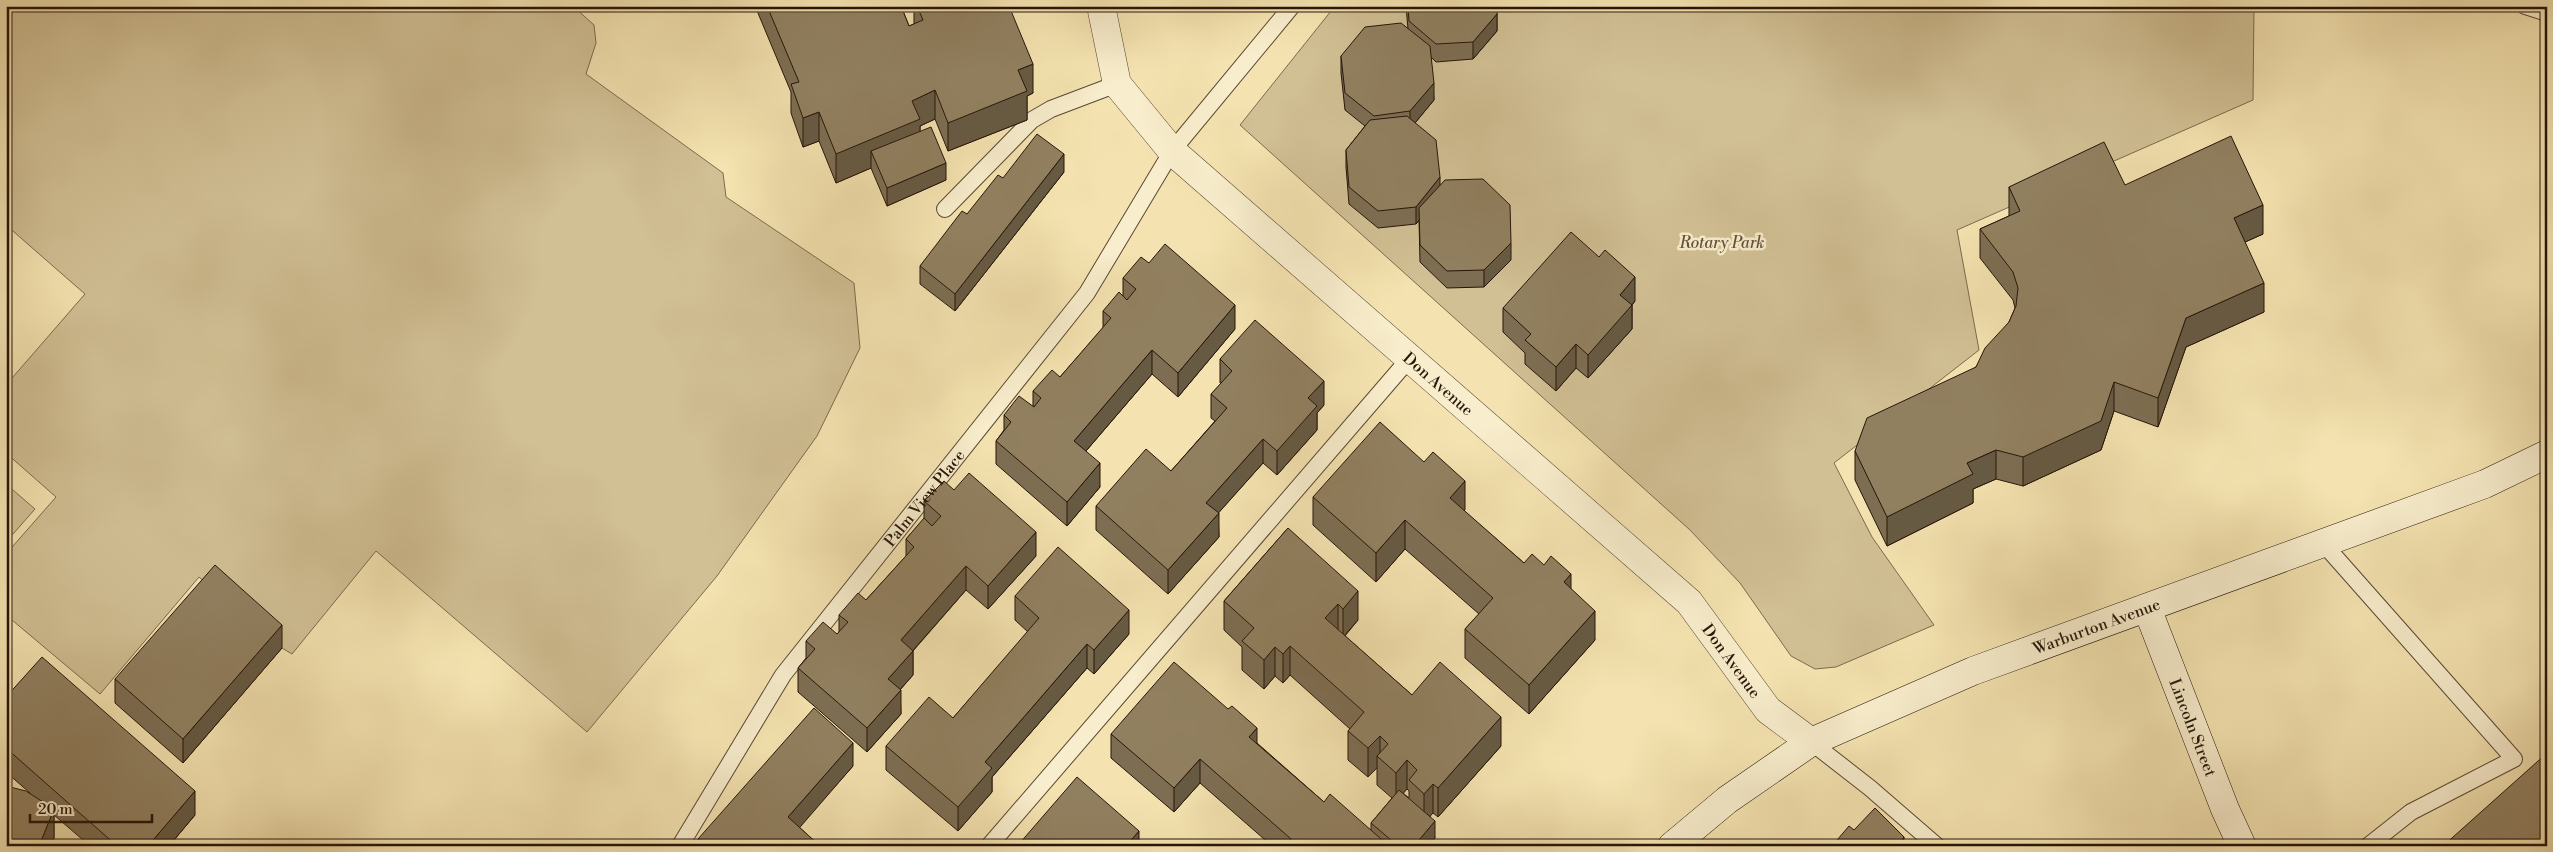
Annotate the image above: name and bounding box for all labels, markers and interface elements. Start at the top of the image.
park label: Rotary Park [1679,233,1765,253]
street label: Don Avenue [1398,348,1477,420]
street label: Palm View Place [880,446,969,551]
street label: Warburton Avenue [2029,594,2163,660]
street label: Don Avenue [1697,620,1765,702]
street label: Lincoln Street [2164,676,2221,780]
scale bar [30,792,152,824]
text: 20 m [38,800,73,819]

